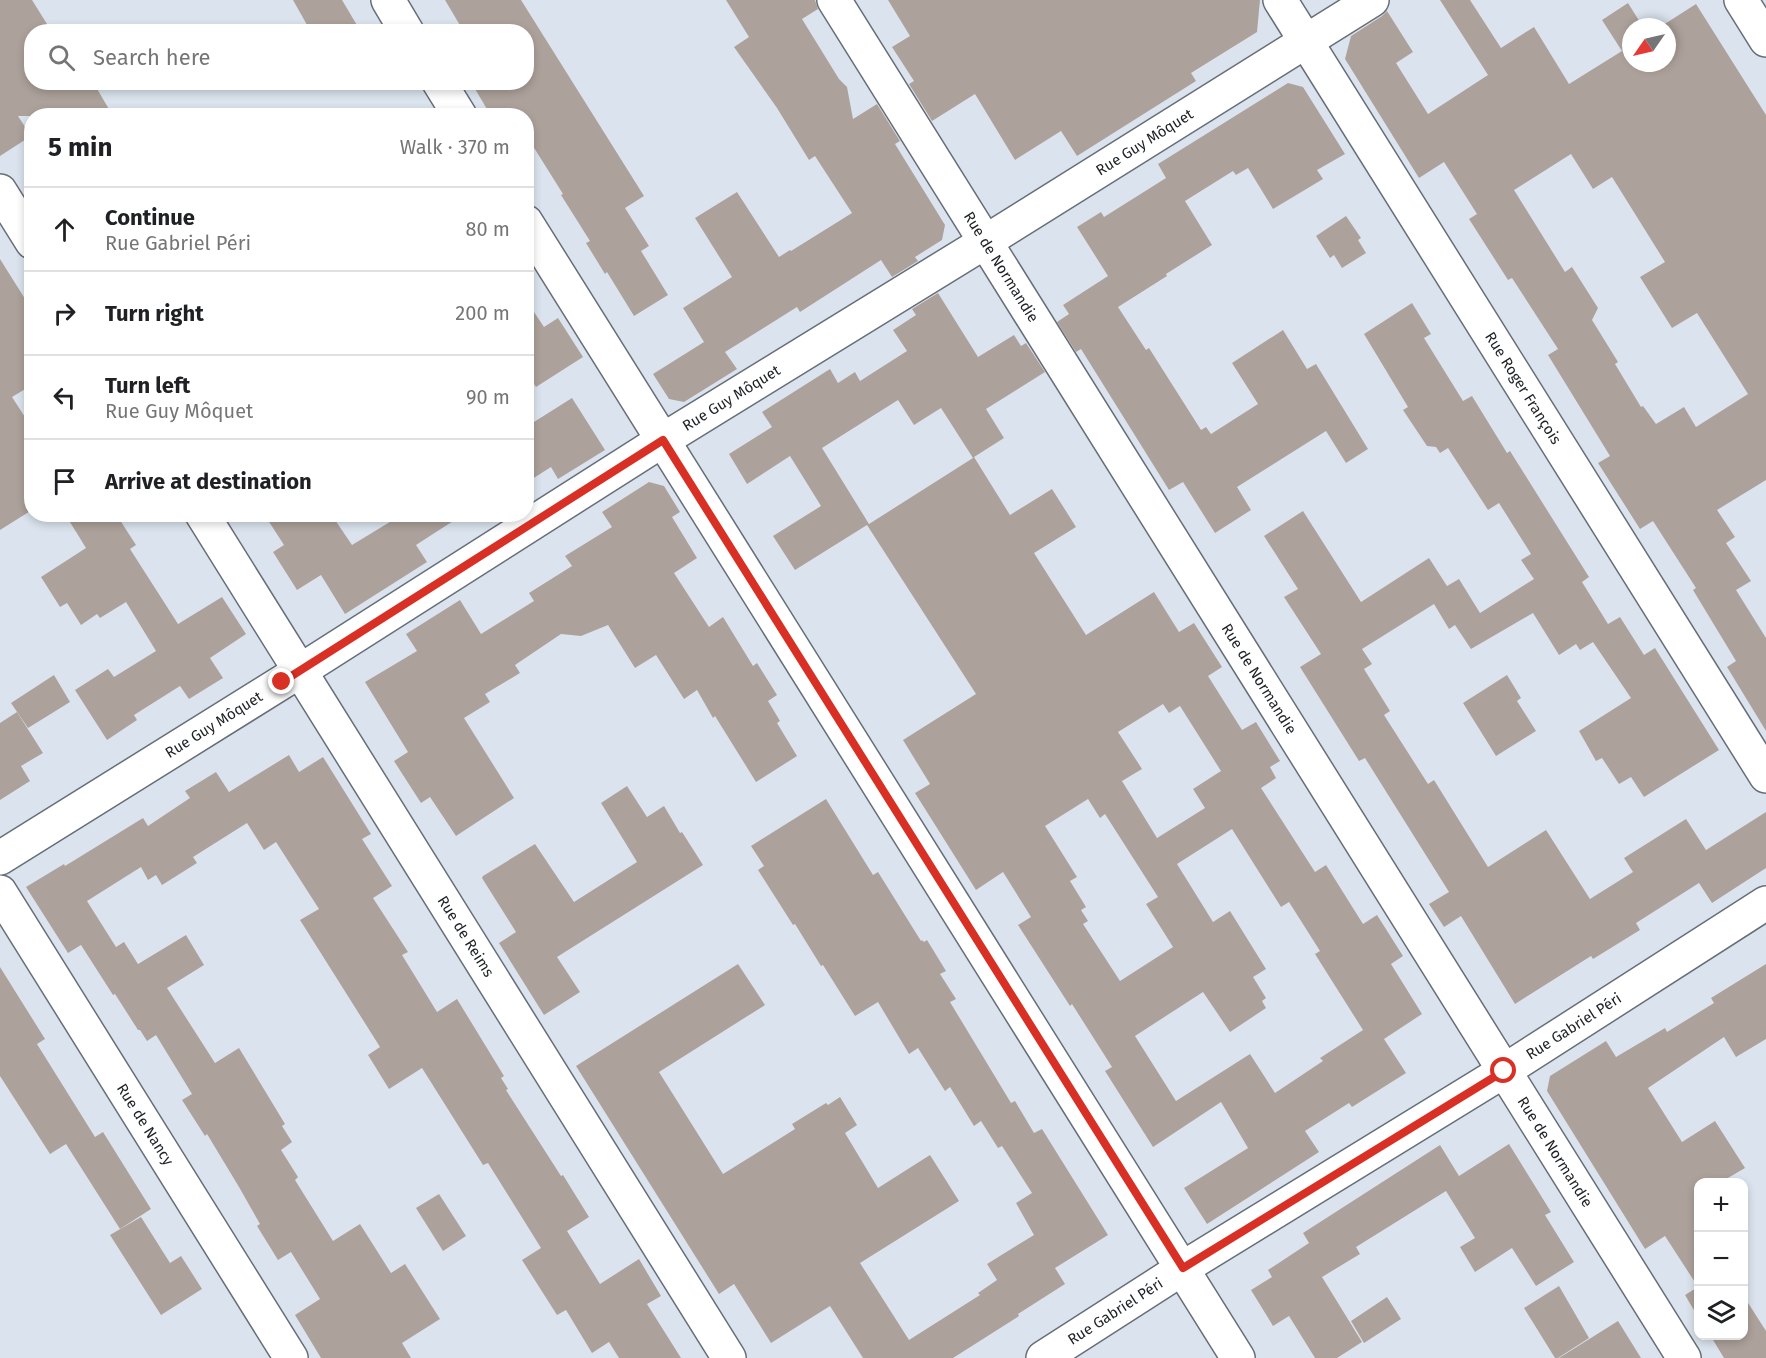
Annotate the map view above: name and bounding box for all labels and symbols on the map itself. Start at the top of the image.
north arrow [1622,18,1676,72]
street label: Rue Guy Môquet [1093,105,1197,179]
street label: Rue de Normandie [960,208,1042,326]
street label: Rue Roger François [1481,329,1565,448]
street label: Rue Guy Môquet [679,361,784,435]
street label: Rue de Normandie [1218,620,1300,738]
route end [268,668,294,694]
street label: Rue Guy Môquet [162,687,266,762]
street label: Rue de Reims [434,893,498,980]
street label: Rue Gabriel Péri [1523,989,1625,1063]
route start [1490,1057,1516,1083]
street label: Rue de Nancy [113,1080,178,1169]
street label: Rue de Normandie [1514,1093,1596,1211]
street label: Rue Gabriel Péri [1064,1274,1166,1349]

